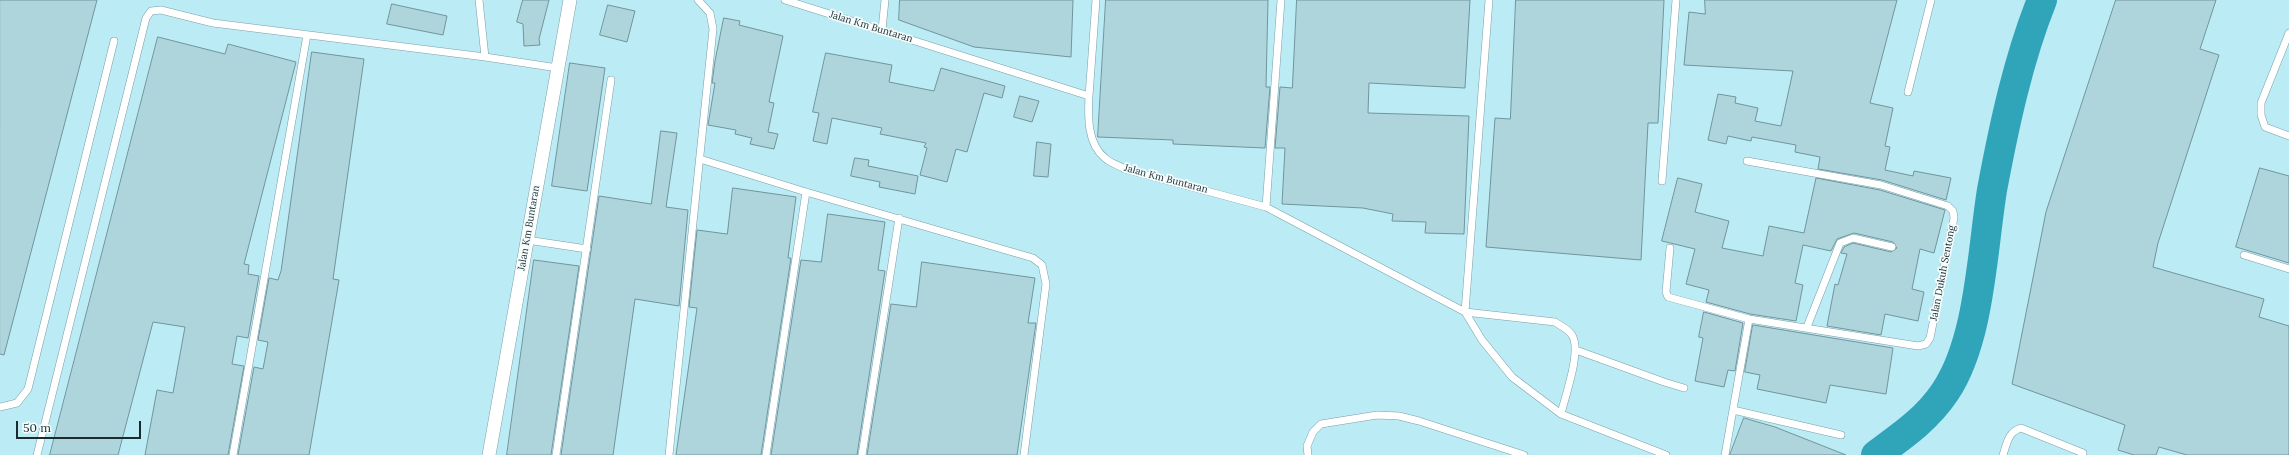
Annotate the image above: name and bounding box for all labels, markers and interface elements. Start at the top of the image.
street label: Jalan Km Buntaran [828,9,914,45]
street label: Jalan Km Buntaran [1123,162,1209,196]
street label: Jalan Km Buntaran [516,184,542,272]
street label: Jalan Dukuh Sentong [1928,224,1958,322]
scale bar [18,413,143,439]
text: 50 m [23,420,51,435]

